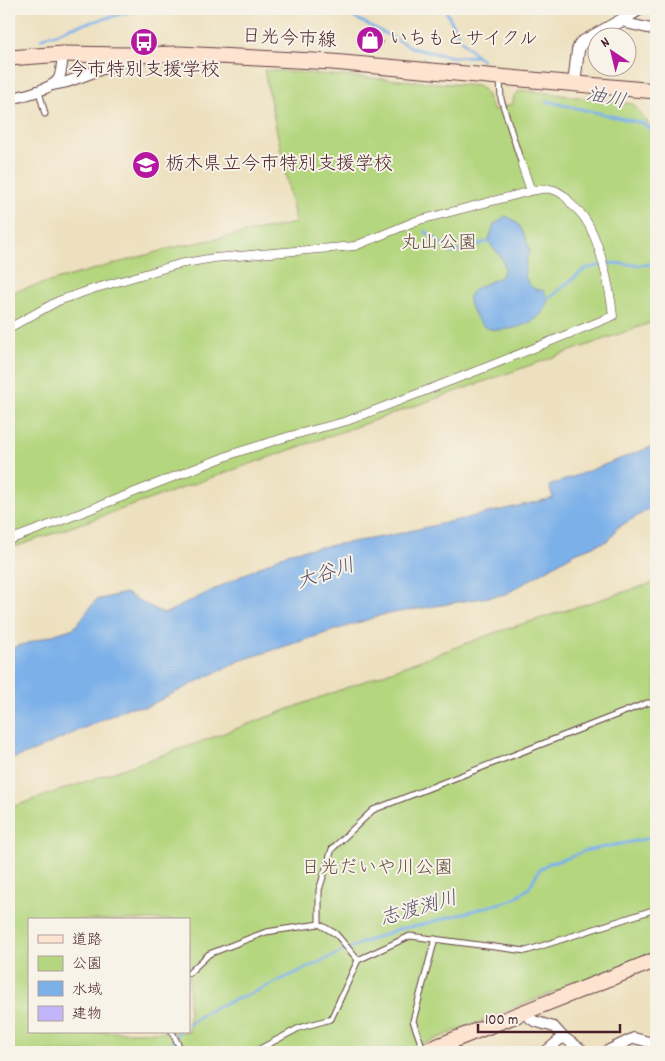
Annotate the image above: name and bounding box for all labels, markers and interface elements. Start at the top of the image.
street label: 日光今市線 [241,24,337,56]
shop icon: いちもとサイクル [355,25,385,55]
bus stop icon: 今市特別支援学校 [129,27,159,57]
place label: いちもとサイクル [389,27,538,54]
north arrow [588,28,638,78]
text: N [597,33,614,53]
place label: 今市特別支援学校 [68,58,220,85]
water label: 油川 [583,81,629,117]
school or university icon: 栃木県立今市特別支援学校 [131,150,161,180]
place label: 栃木県立今市特別支援学校 [165,152,393,179]
park label: 丸山公園 [401,231,477,258]
water label: 大谷川 [293,552,359,598]
park label: 日光だいや川公園 [301,856,453,883]
water label: 志渡渕川 [377,886,461,934]
legend [28,918,190,1034]
text: 道路 [72,930,102,952]
text: 公園 [72,954,102,976]
text: 水域 [72,980,102,1002]
scale bar [478,1001,620,1033]
text: 建物 [72,1004,102,1026]
text: 100 m [485,1010,518,1032]

